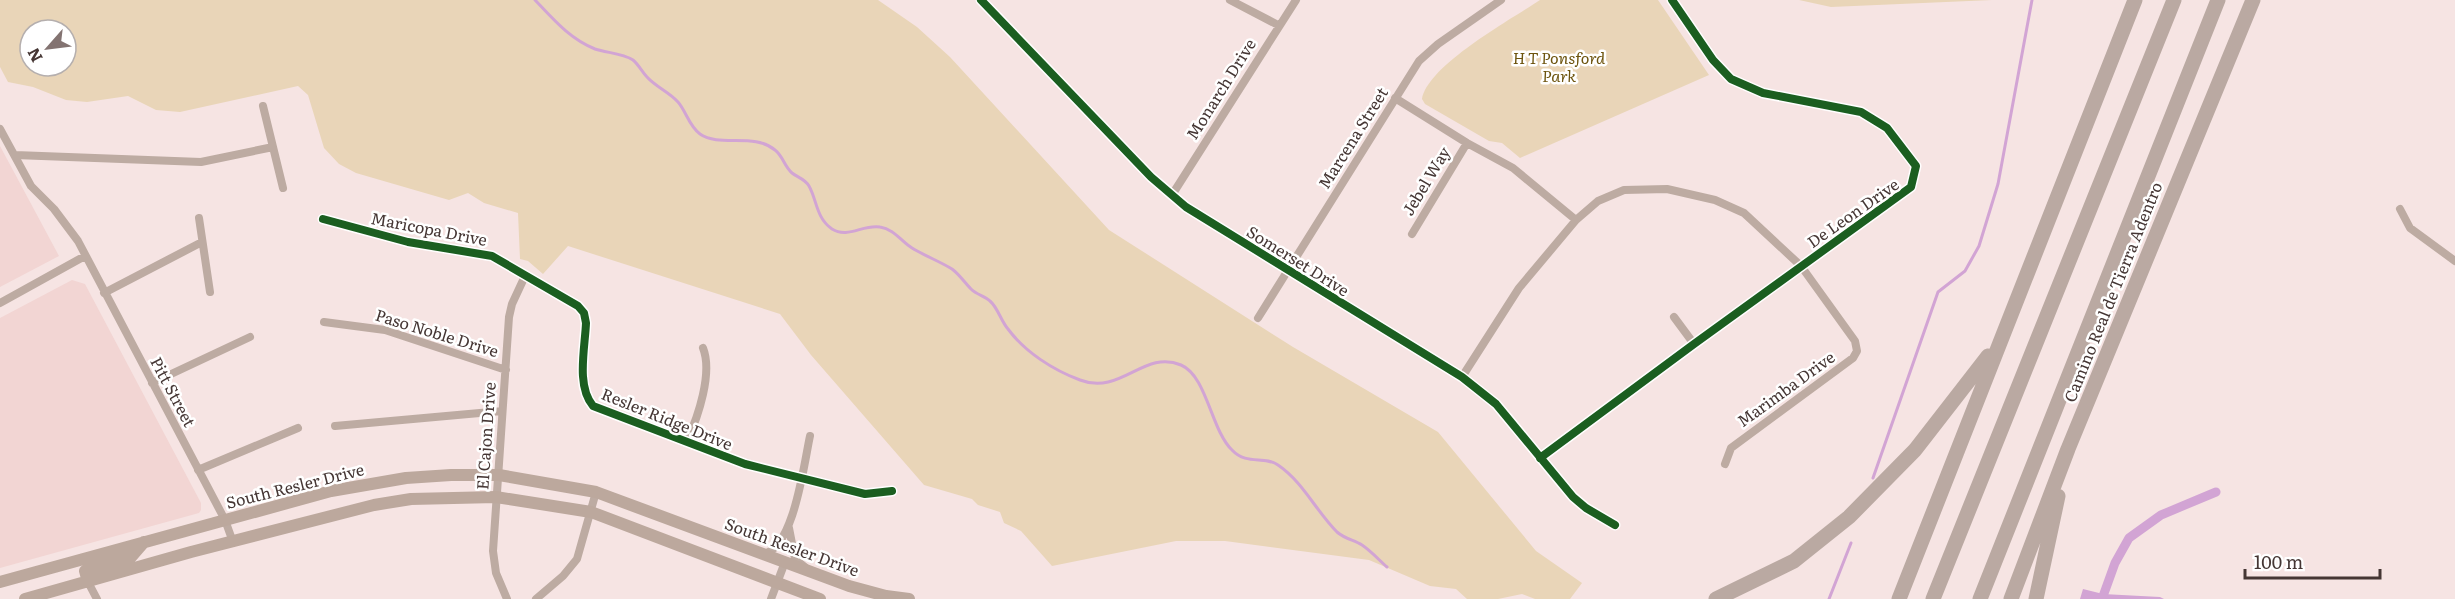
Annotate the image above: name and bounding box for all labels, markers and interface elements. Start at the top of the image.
north arrow [18,18,78,78]
street label: Monarch Drive [1179,33,1261,144]
text: N [20,44,48,67]
park label: H T Ponsford Park [1513,45,1606,87]
street label: Marcena Street [1311,82,1393,193]
street label: Jebel Way [1395,141,1456,220]
street label: De Leon Drive [1802,172,1903,253]
street label: Camino Real de Tierra Adentro [2057,178,2167,405]
street label: Maricopa Drive [369,205,489,251]
street label: Somerset Drive [1243,219,1354,301]
street label: Paso Noble Drive [373,302,502,362]
street label: Marimba Drive [1732,344,1839,432]
street label: Pitt Street [145,352,203,431]
street label: El Cajon Drive [469,381,501,491]
street label: Resler Ridge Drive [598,381,736,455]
street label: South Resler Drive [223,456,366,514]
street label: South Resler Drive [722,511,863,582]
scale bar [2245,542,2380,580]
text: 100 m [2254,548,2303,575]

